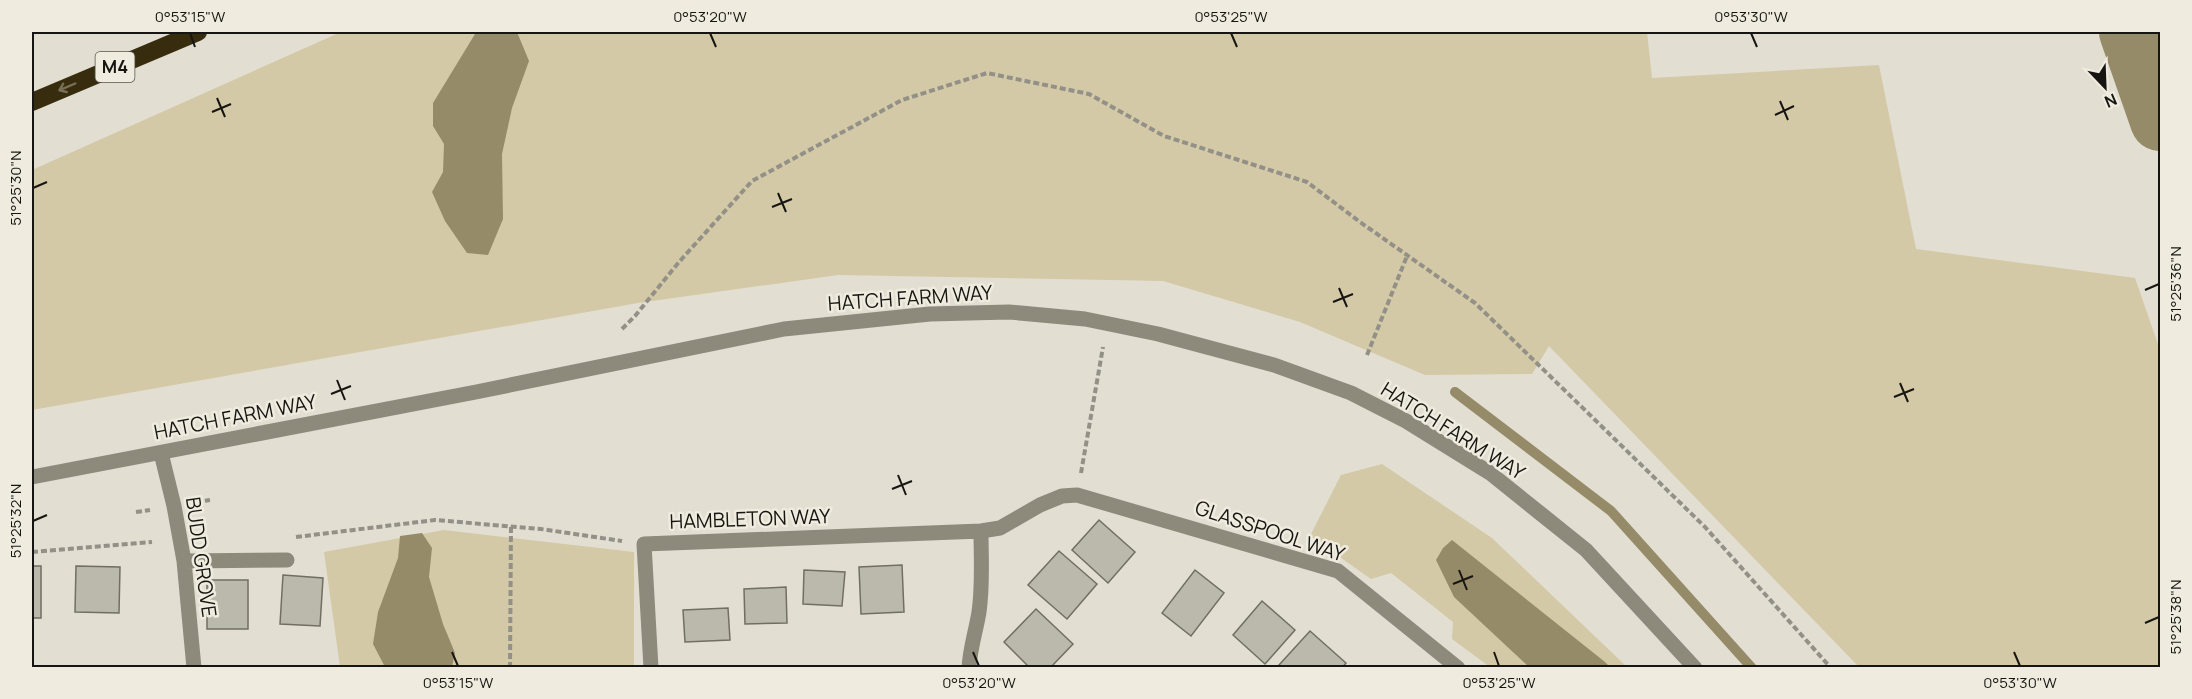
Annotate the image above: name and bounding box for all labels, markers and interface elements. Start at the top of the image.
text: 0°53'15"W [155,6,225,27]
text: 0°53'20"W [673,6,747,27]
text: 0°53'25"W [1194,6,1268,27]
text: 0°53'30"W [1714,6,1788,27]
road number: M4 [96,52,134,82]
north arrow [2075,57,2135,117]
one-way arrow [58,82,76,93]
text: N [2101,88,2120,113]
text: 51°25'30"N [5,150,26,226]
text: 51°25'36"N [2165,246,2186,322]
street label: HATCH FARM WAY [827,278,994,317]
street label: HATCH FARM WAY [1376,375,1531,486]
street label: HATCH FARM WAY [151,387,319,445]
text: 51°25'32"N [5,484,26,558]
street label: GLASSPOOL WAY [1192,494,1349,568]
street label: BUDD GROVE [180,495,223,619]
street label: HAMBLETON WAY [669,502,832,535]
text: 51°25'38"N [2165,580,2186,654]
text: 0°53'15"W [423,672,493,693]
text: 0°53'20"W [942,672,1016,693]
text: 0°53'25"W [1462,672,1536,693]
text: 0°53'30"W [1983,672,2057,693]

